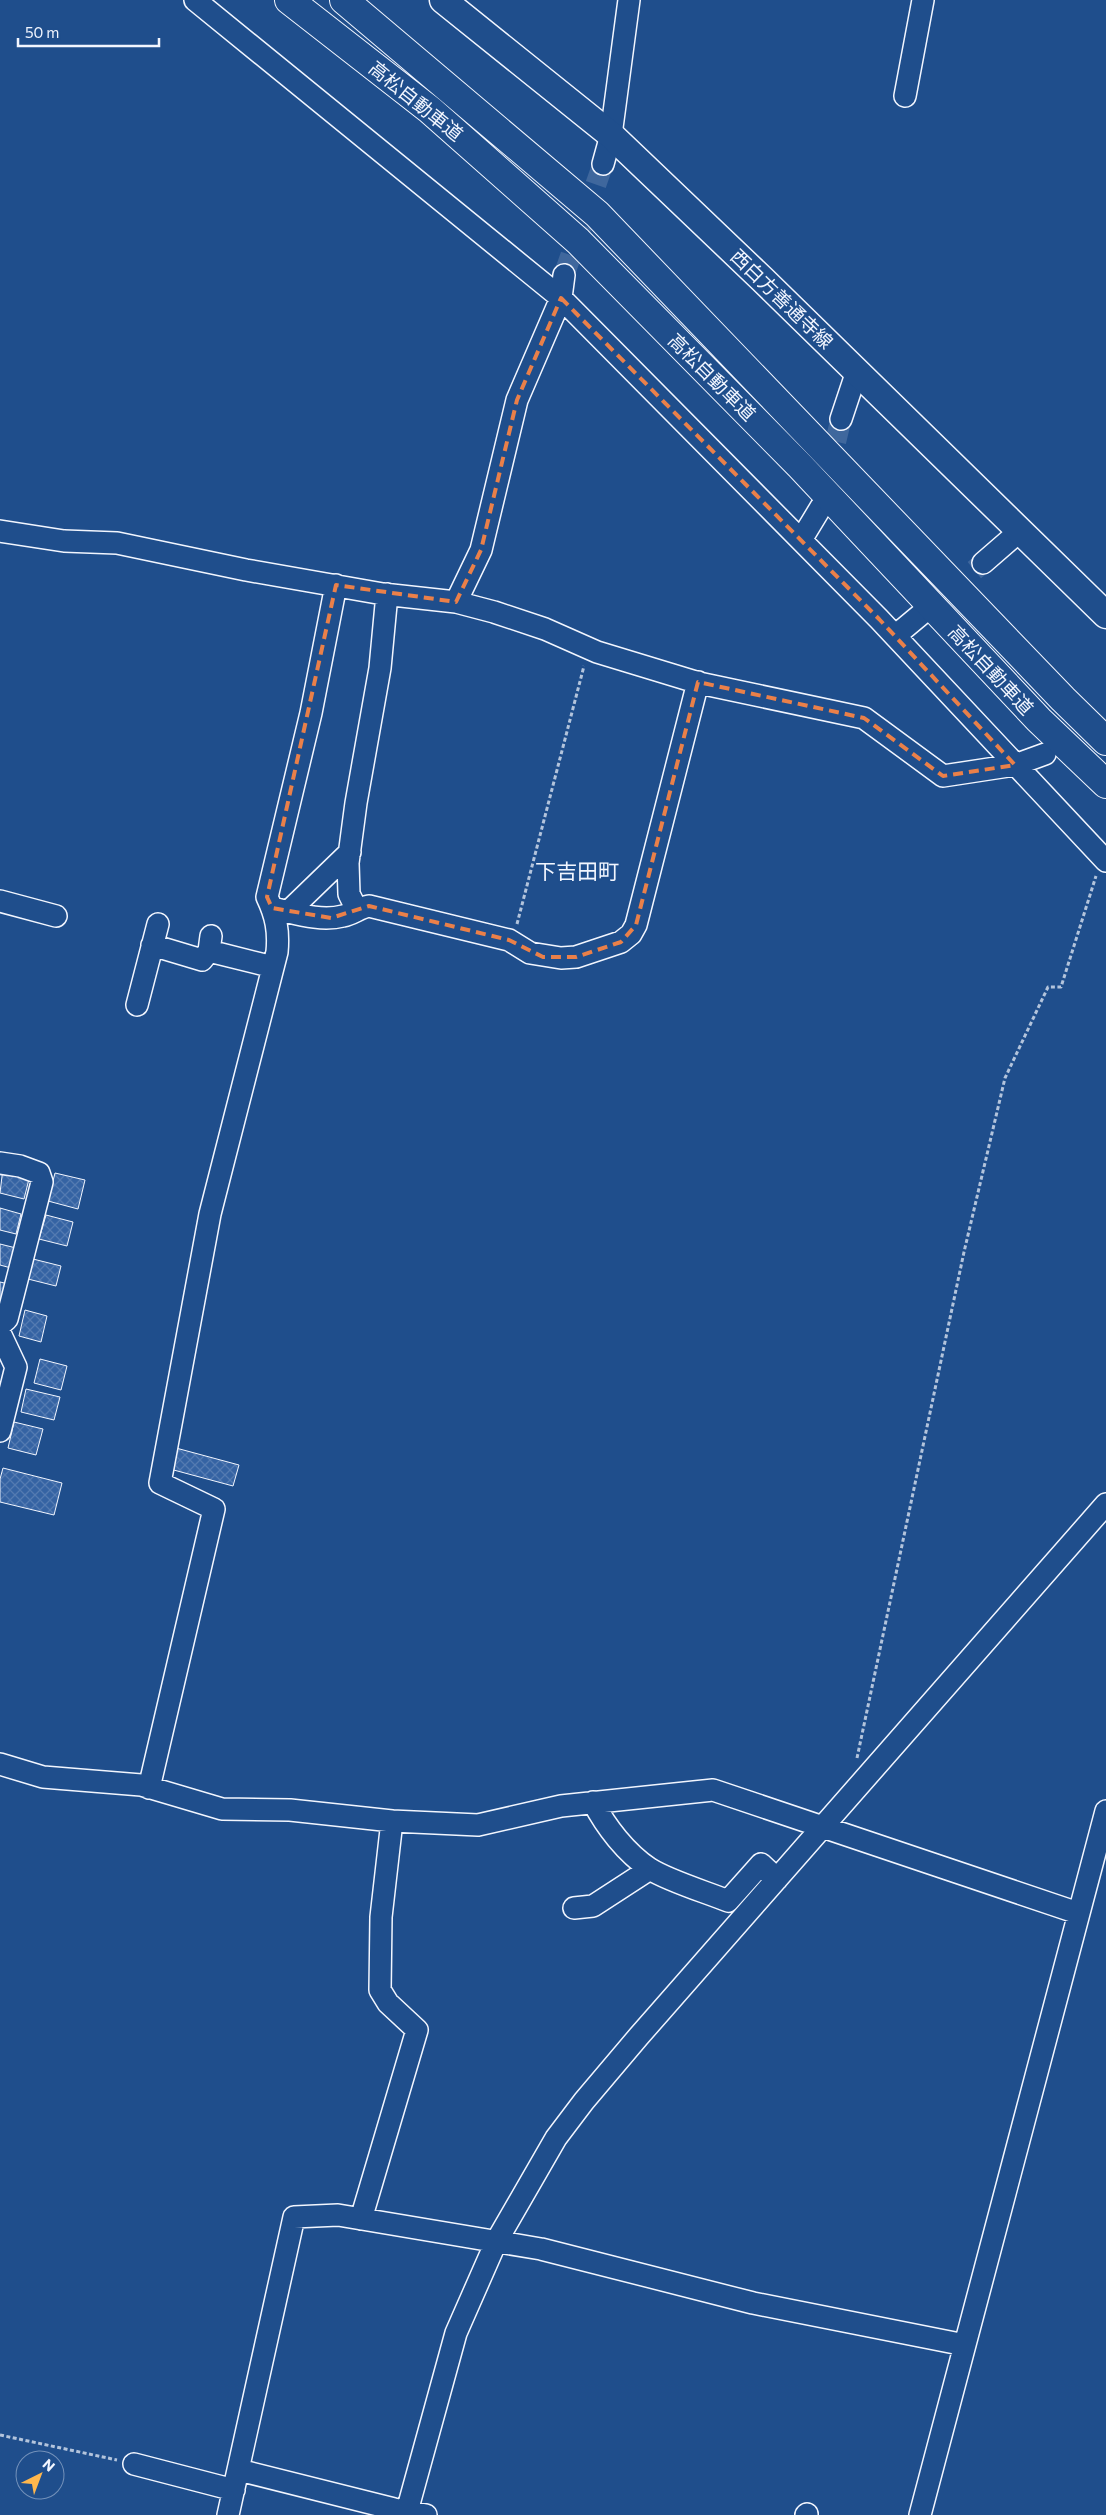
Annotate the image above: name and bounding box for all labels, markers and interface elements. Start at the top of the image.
scale bar [18,15,159,47]
text: 50 m [25,23,59,41]
street label: 高松自動車道 [365,56,468,145]
street label: 西白方善通寺線 [727,244,838,353]
street label: 高松自動車道 [664,328,761,425]
street label: 高松自動車道 [944,620,1039,719]
district label: 下吉田町 [535,858,619,883]
north arrow [15,2450,65,2500]
text: N [39,2455,59,2475]

